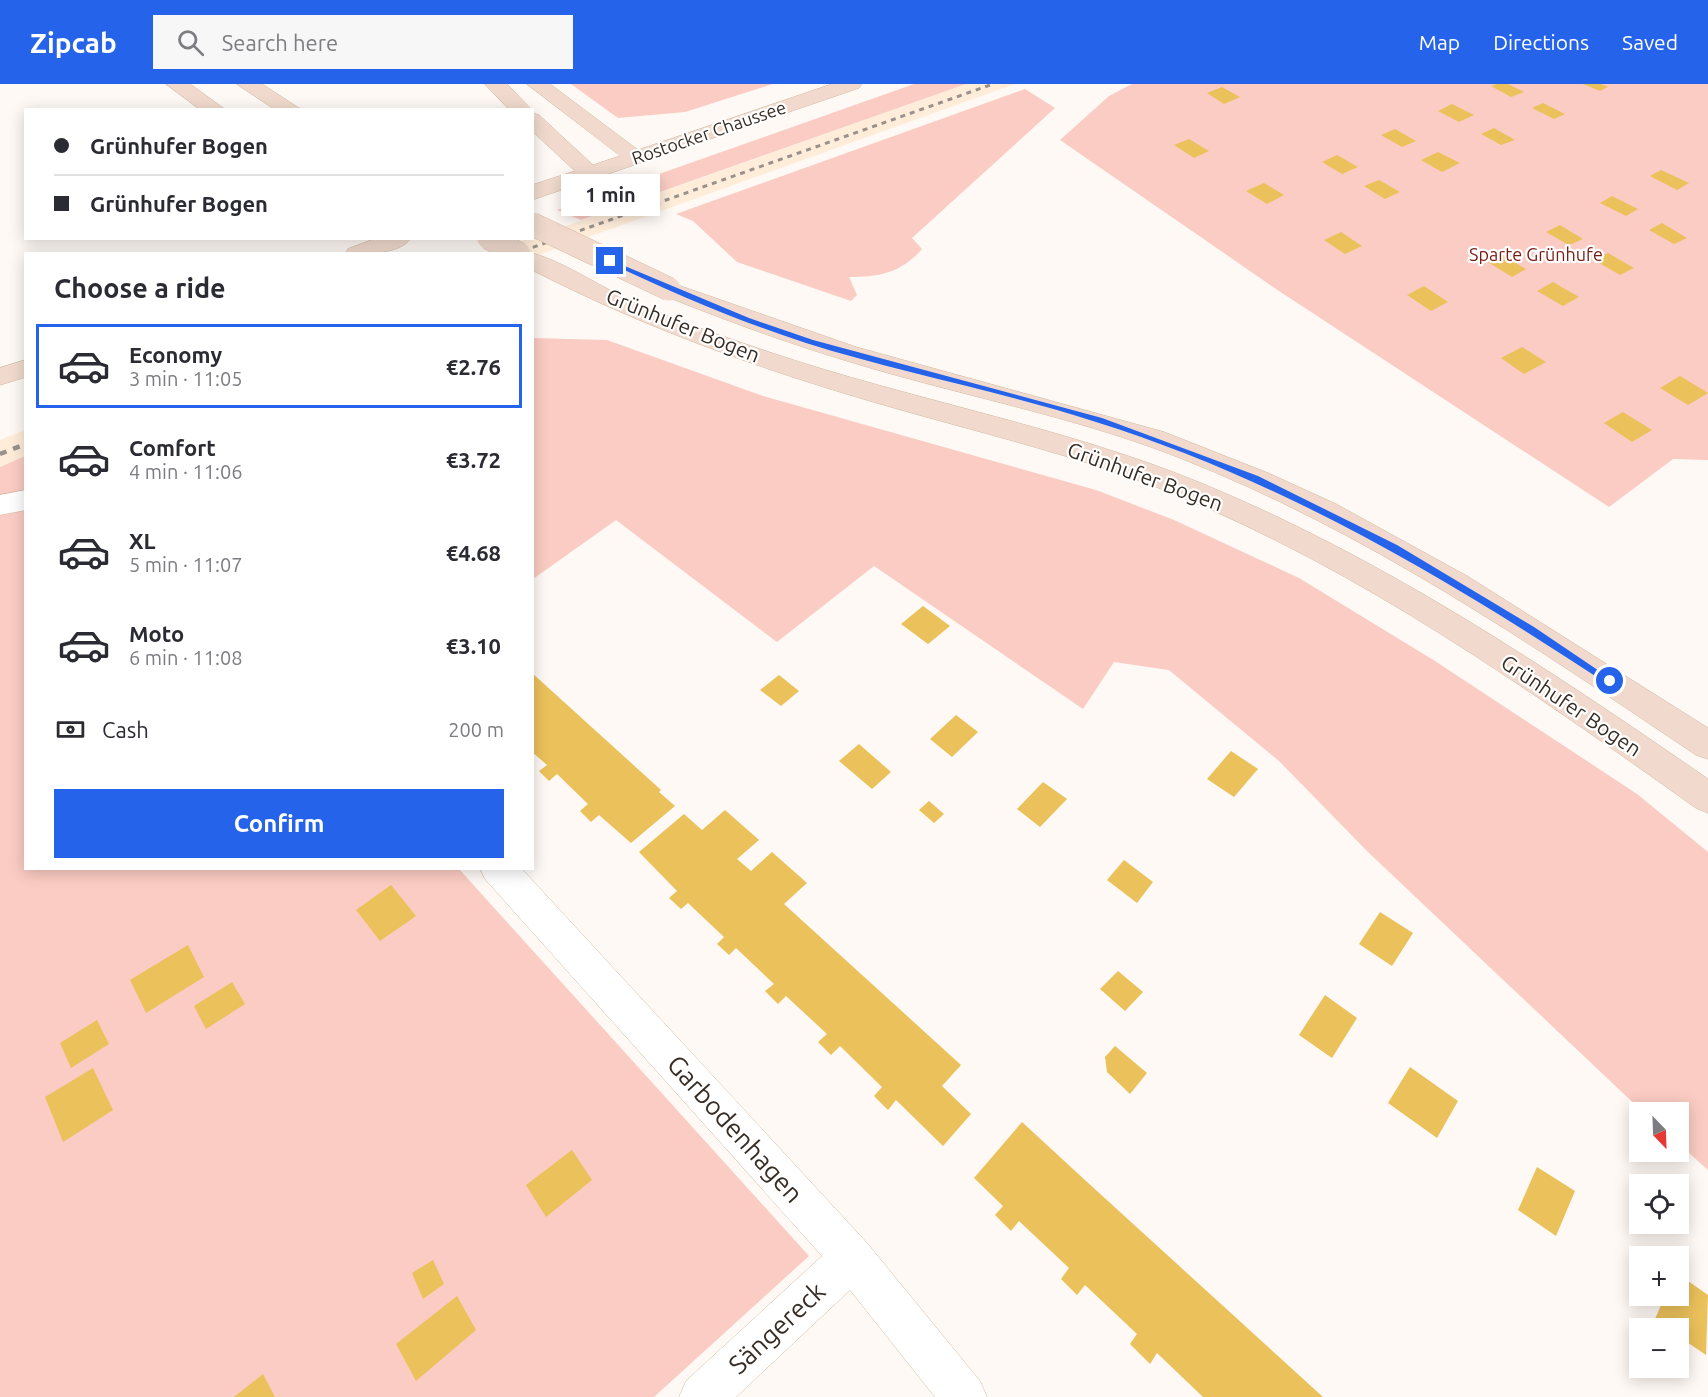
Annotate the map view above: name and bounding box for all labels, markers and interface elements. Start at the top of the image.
search box [153,15,573,69]
icon: search [174,26,207,59]
text: Zipcab [30,27,117,58]
text: Search here [222,30,338,55]
text: Map [1419,30,1460,54]
text: Directions [1493,30,1589,54]
text: Saved [1622,30,1678,54]
street label: Rostocker Chaussee [629,96,788,168]
text: Grünhufer Bogen [90,133,268,158]
callout: 1 min [560,174,660,216]
text: 1 min [585,183,636,206]
text: Grünhufer Bogen [90,191,268,216]
park label: Sparte Grünhufe [1469,244,1603,264]
route end [596,247,623,274]
text: Choose a ride [54,273,226,303]
street label: Grünhufer Bogen [603,283,764,367]
icon: car [57,339,111,393]
text: Economy [129,342,222,367]
text: €2.76 [446,354,501,379]
text: 3 min · 11:05 [129,367,243,390]
icon: car [57,432,111,486]
text: Comfort [129,435,216,460]
street label: Grünhufer Bogen [1064,437,1226,515]
text: €3.72 [446,447,501,472]
text: 4 min · 11:06 [129,460,243,483]
icon: car [57,525,111,579]
text: XL [129,528,156,553]
text: €4.68 [446,540,501,565]
text: 5 min · 11:07 [129,553,243,576]
icon: car [57,618,111,672]
text: Moto [129,621,184,646]
text: €3.10 [446,633,501,658]
text: 6 min · 11:08 [129,646,243,669]
street label: Grünhufer Bogen [1497,650,1646,761]
route start [1596,667,1623,694]
icon: cash [54,713,87,746]
text: Cash [102,717,149,742]
text: 200 m [448,718,504,741]
button: Confirm [54,789,504,858]
street label: Garbodenhagen [662,1049,809,1208]
north arrow [1629,1102,1689,1162]
map controls [1629,1102,1689,1378]
button: locate [1629,1174,1689,1234]
button: + [1629,1246,1689,1306]
street label: Sängereck [723,1276,831,1379]
button: − [1629,1318,1689,1378]

